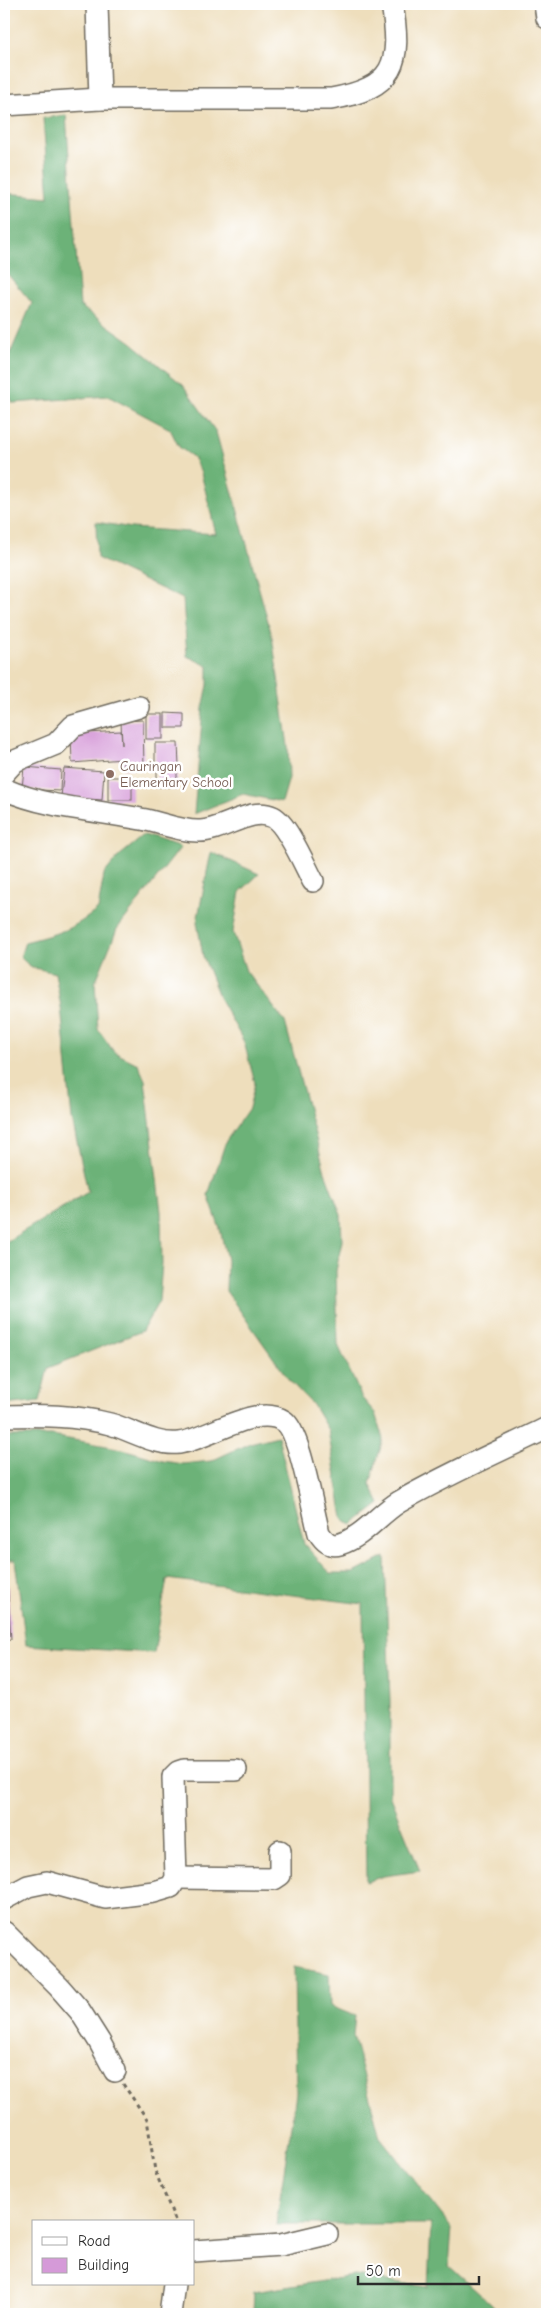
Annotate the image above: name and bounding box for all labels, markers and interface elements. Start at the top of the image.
place label: Cauringan Elementary School [120,758,232,791]
marker: Cauringan Elementary School [104,768,116,780]
legend [32,2220,195,2286]
text: Road [78,2232,110,2250]
scale bar [358,2253,480,2285]
text: Building [78,2256,129,2274]
text: 50 m [366,2262,401,2280]

